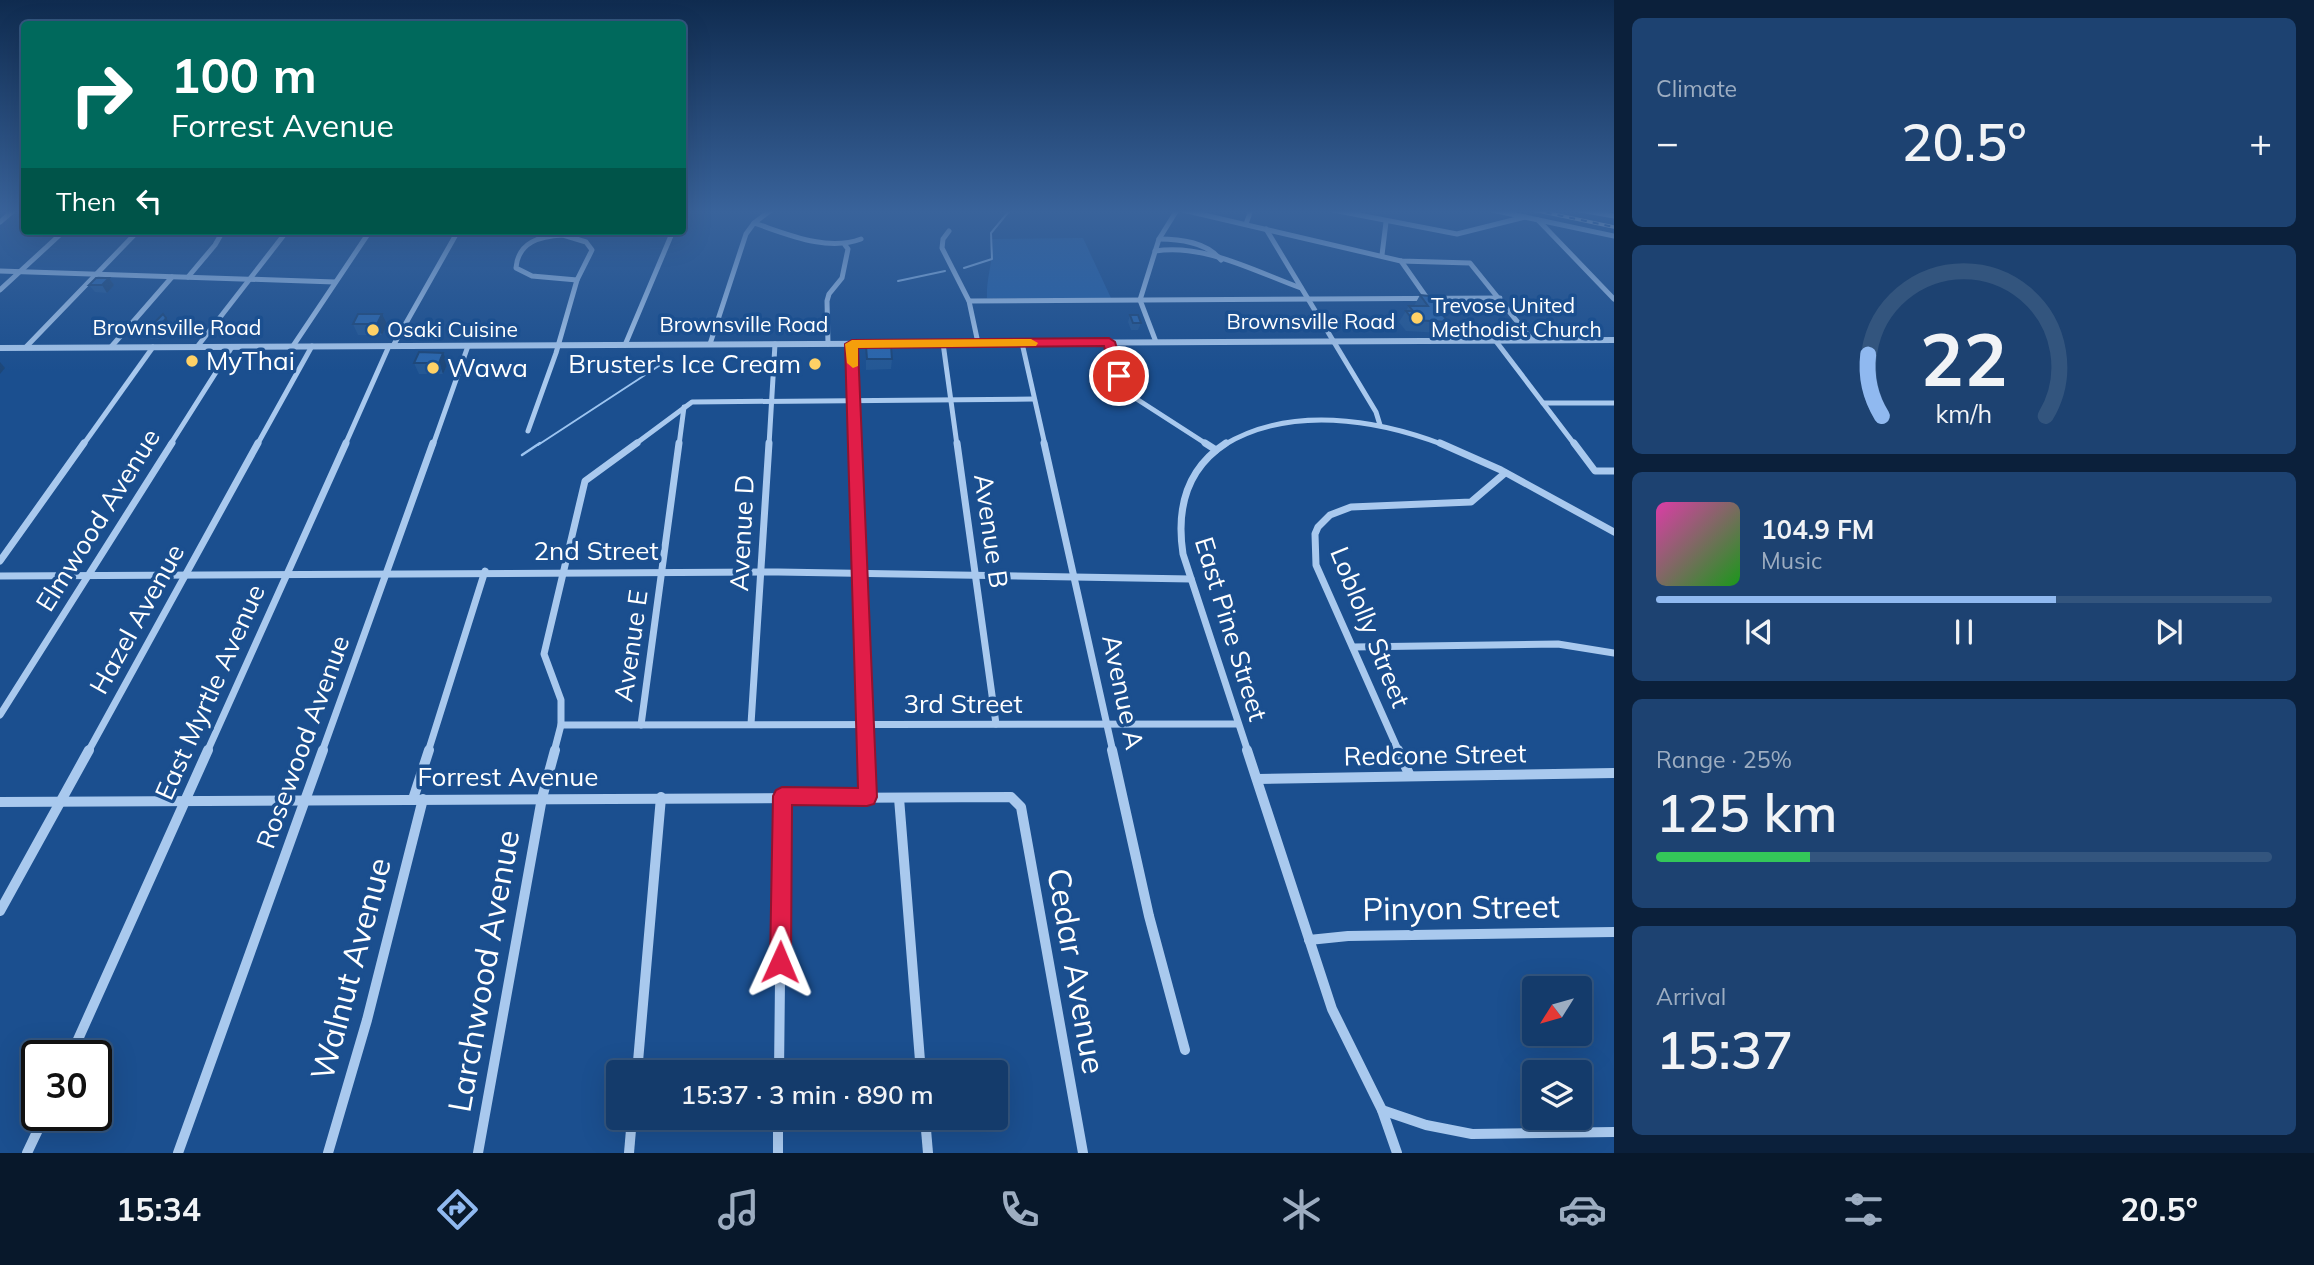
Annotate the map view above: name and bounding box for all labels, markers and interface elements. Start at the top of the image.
text: 100 m [171,44,317,105]
icon: right [56,49,147,140]
text: Climate [1656,74,1737,103]
text: Forrest Avenue [171,105,394,145]
text: 20.5° [1901,109,2027,174]
text: − [1656,118,1679,166]
text: + [2249,118,2272,166]
icon: left [130,182,168,220]
text: Then [56,185,116,218]
place label: Trevose United Methodist Church [1431,292,1602,342]
street label: Brownsville Road [1227,308,1395,334]
marker: Trevose United Methodist Church [1409,310,1425,326]
street label: Brownsville Road [660,311,828,337]
text: 22 [1920,313,2008,404]
street label: Brownsville Road [93,314,261,340]
place label: Osaki Cuisine [387,316,518,342]
marker: Osaki Cuisine [365,322,381,338]
place label: MyThai [206,344,295,377]
pin [1089,346,1149,406]
place label: Bruster's Ice Cream [568,347,801,380]
place label: Wawa [447,351,528,384]
marker: MyThai [184,353,200,369]
marker: Bruster's Ice Cream [807,356,823,372]
icon: arrive [1100,357,1138,395]
marker: Wawa [425,360,441,376]
text: km/h [1936,397,1992,428]
street label: Elmwood Avenue [28,422,167,617]
street label: Avenue B [967,472,1016,590]
street label: Avenue D [722,474,761,592]
text: 104.9 FM [1761,513,1874,546]
street label: East Pine Street [1188,533,1275,725]
street label: 2nd Street [533,534,659,567]
street label: Hazel Avenue [82,538,191,700]
street label: Loblolly Street [1323,542,1418,712]
text: Music [1761,546,1822,575]
street label: East Myrtle Avenue [147,579,272,805]
street label: Avenue E [606,588,655,704]
icon: previous [1740,613,1778,651]
icon: pause [1945,613,1983,651]
icon: next [2150,613,2188,651]
street label: Rosewood Avenue [249,631,356,853]
street label: Avenue A [1095,632,1152,752]
street label: 3rd Street [903,687,1023,720]
street label: Redcone Street [1343,736,1527,773]
text: Range · 25% [1656,745,1792,774]
street label: Forrest Avenue [417,760,599,793]
text: 125 km [1656,780,1837,845]
street label: Larchwood Avenue [439,827,528,1115]
street label: Walnut Avenue [301,853,399,1084]
street label: Cedar Avenue [1039,865,1115,1077]
street label: Pinyon Street [1362,885,1560,929]
position arrow [743,925,817,999]
north arrow [1522,976,1592,1046]
map controls [1522,976,1592,1130]
text: Arrival [1656,982,1726,1011]
text: 15:37 [1656,1017,1793,1082]
speed limit sign: 30 [21,1040,112,1131]
button: layers [1522,1060,1592,1130]
text: 15:37 · 3 min · 890 m [680,1078,934,1111]
icon: directions [433,1185,482,1234]
icon: music [714,1185,763,1234]
icon: phone [995,1185,1044,1234]
icon: climate [1277,1185,1326,1234]
icon: car [1558,1185,1607,1234]
icon: filters [1839,1185,1888,1234]
text: 15:34 [116,1189,201,1229]
text: 20.5° [2120,1189,2198,1229]

